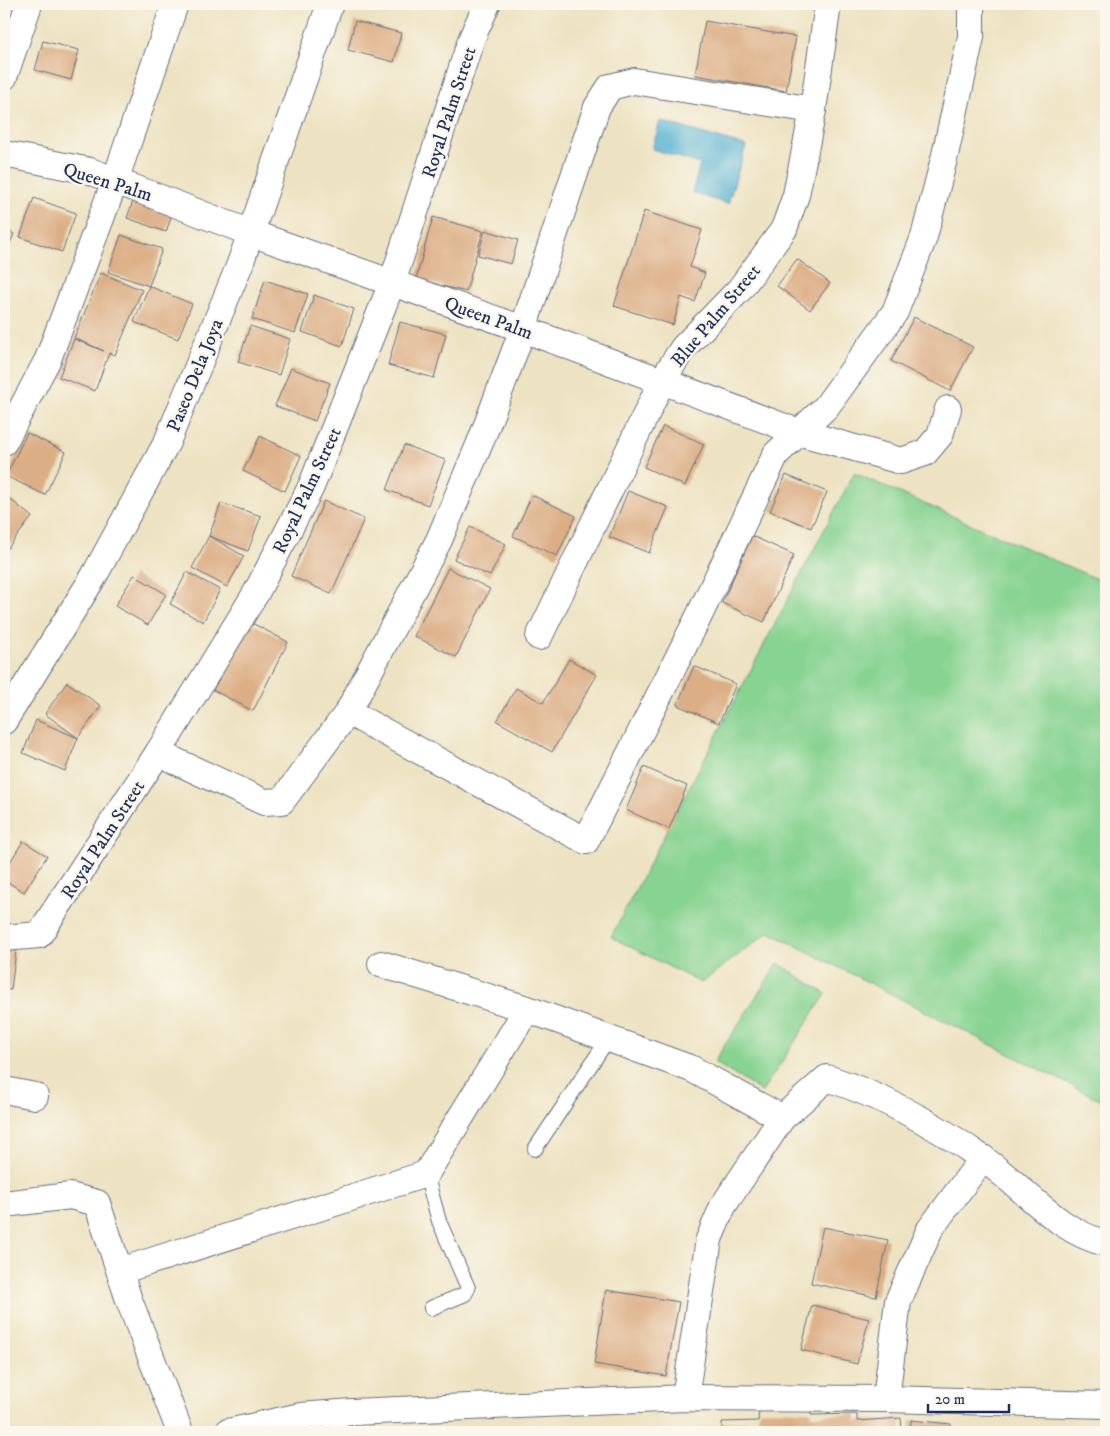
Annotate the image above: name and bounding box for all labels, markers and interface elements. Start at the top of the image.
street label: Royal Palm Street [417,44,481,181]
street label: Queen Palm [60,158,155,207]
street label: Blue Palm Street [667,260,766,372]
street label: Queen Palm [441,292,536,345]
street label: Paseo Dela Joya [162,316,229,436]
street label: Royal Palm Street [268,424,347,557]
street label: Royal Palm Street [56,776,150,903]
scale bar [928,1381,1009,1413]
text: 20 m [935,1390,965,1409]

